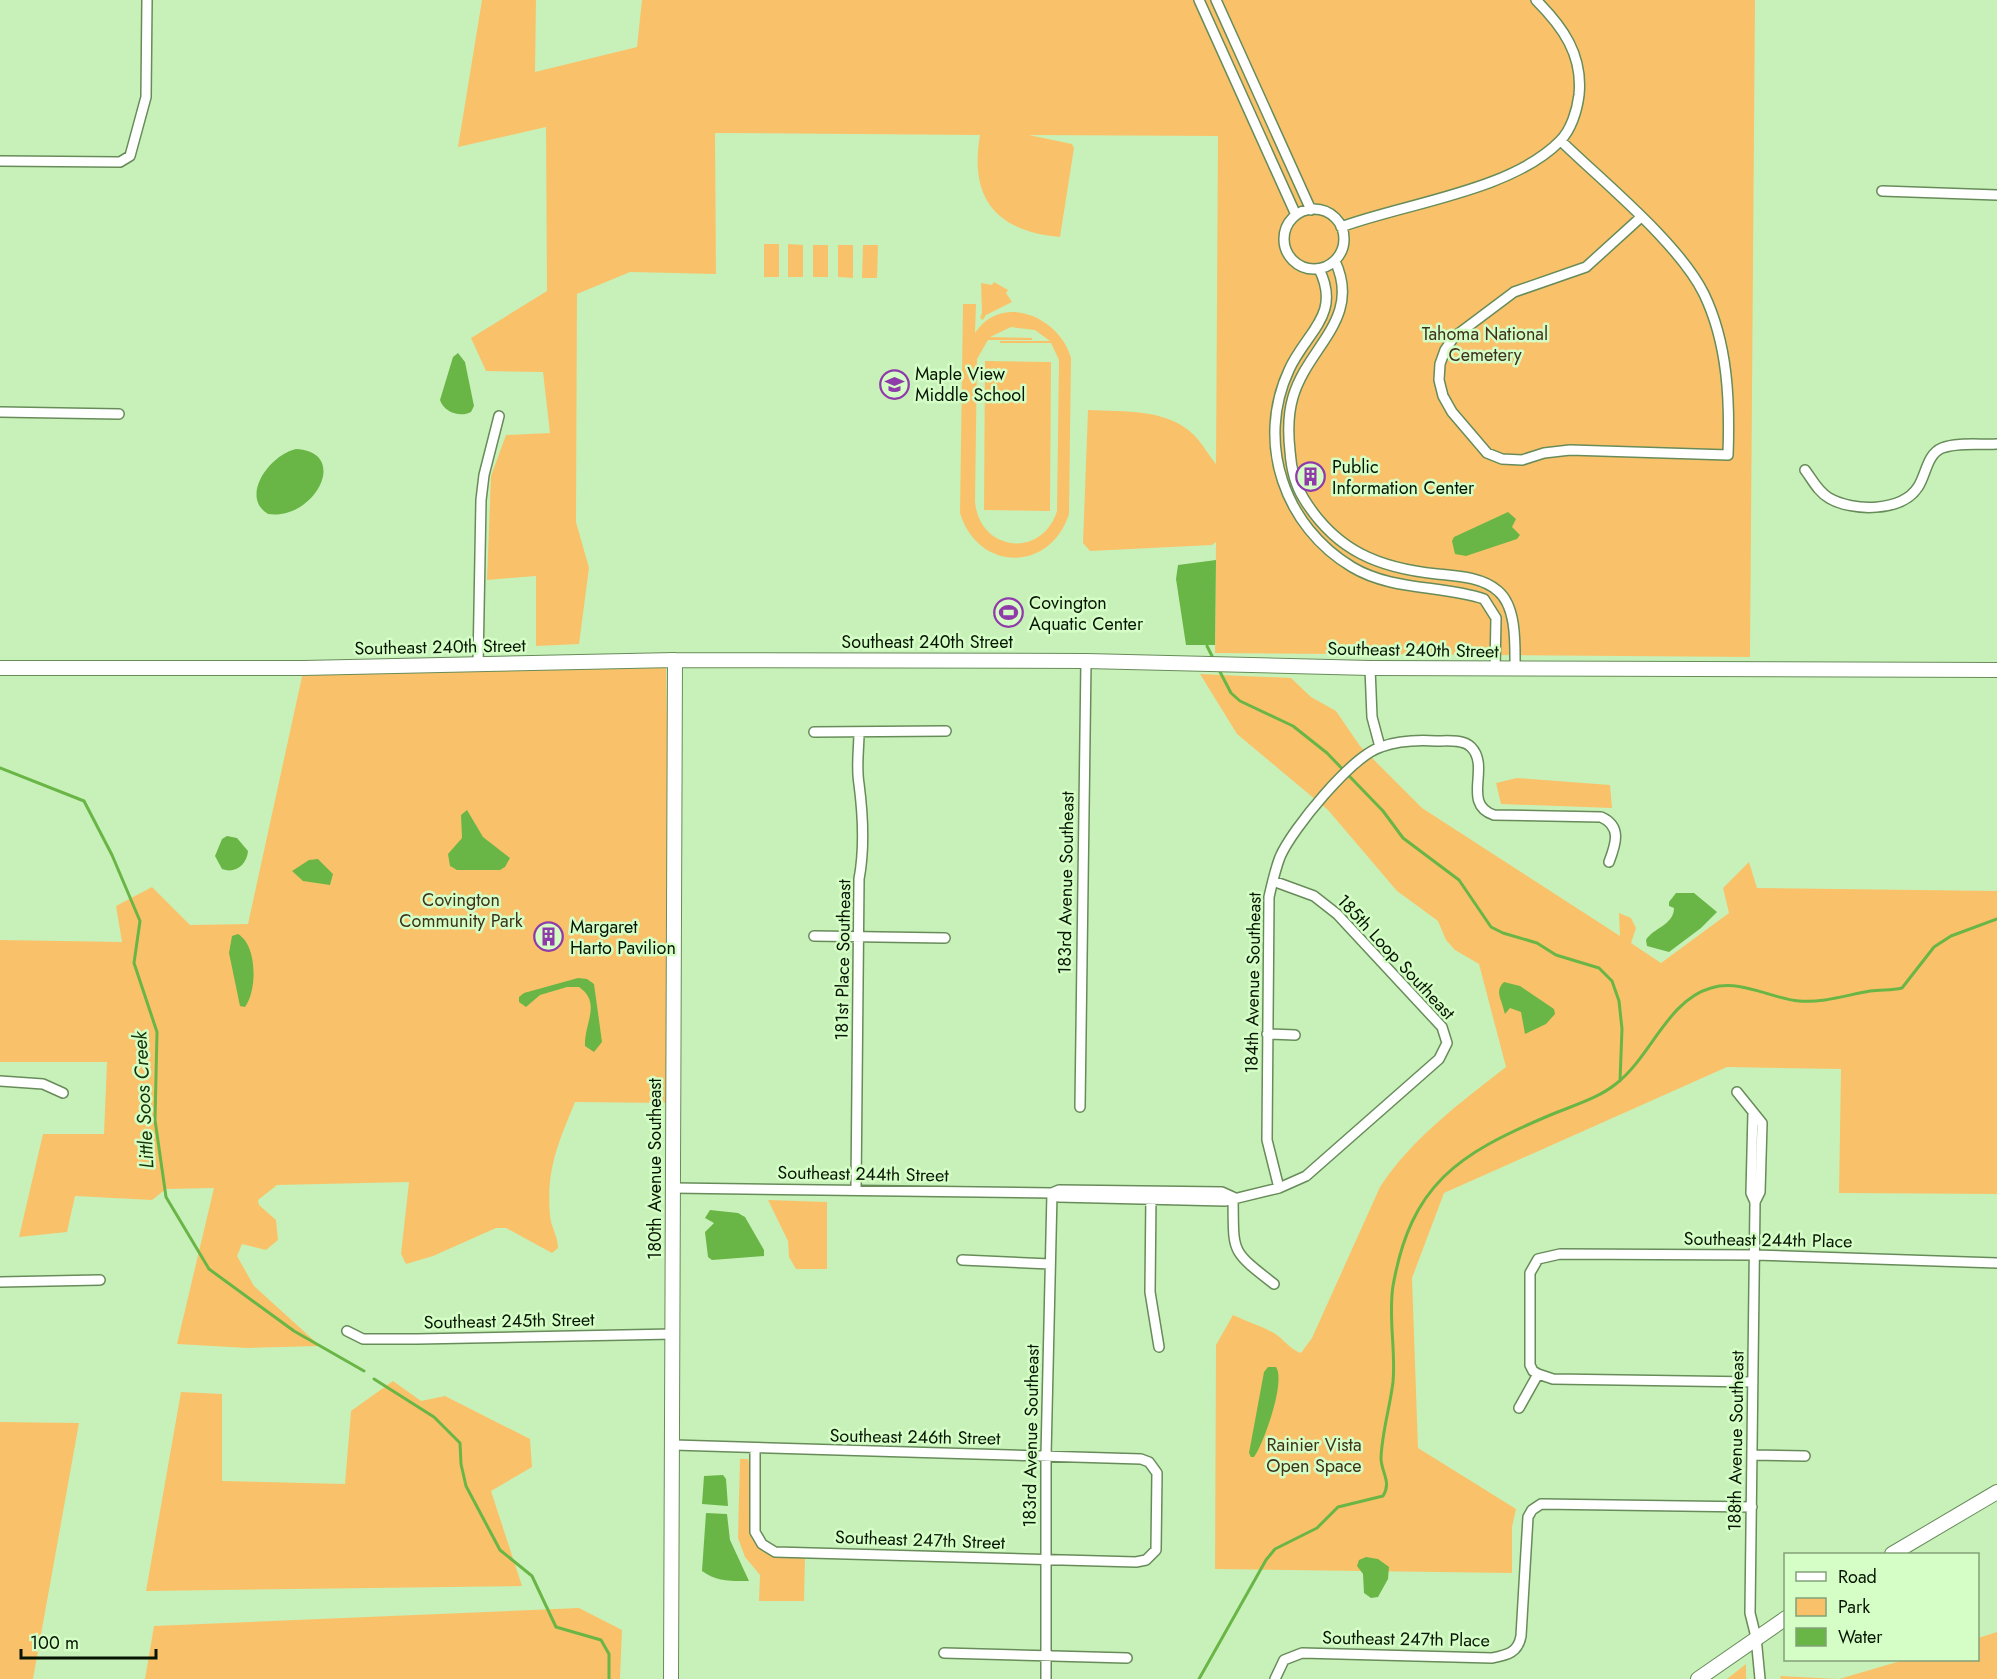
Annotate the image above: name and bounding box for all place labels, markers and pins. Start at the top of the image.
place label: Maple View Middle School [915,361,1025,408]
school or university icon: Maple View Middle School [878,368,910,400]
place label: Public Information Center [1332,454,1475,501]
building icon: Public Information Center [1295,461,1327,493]
place label: Covington Aquatic Center [1029,590,1144,637]
sports icon: Covington Aquatic Center [992,597,1024,629]
place label: Margaret Harto Pavilion [570,914,676,961]
building icon: Margaret Harto Pavilion [533,921,565,953]

